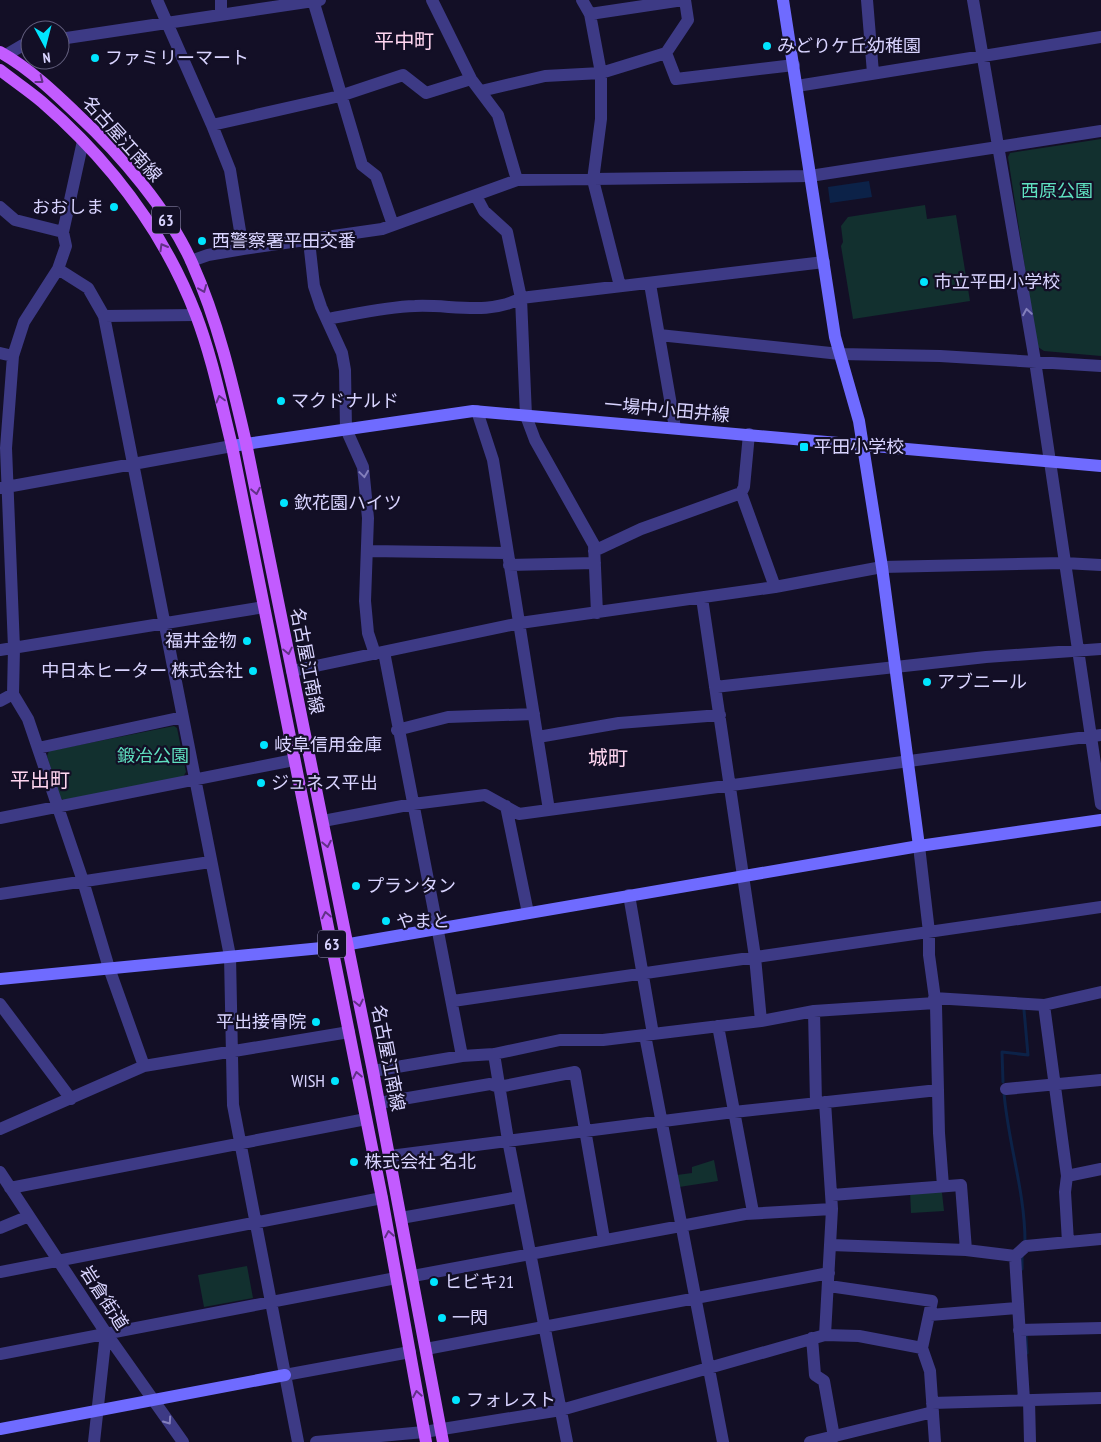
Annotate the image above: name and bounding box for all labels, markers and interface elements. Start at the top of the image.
north arrow [20,20,70,70]
district label: 平中町 [374,28,434,54]
place label: みどりケ丘幼稚園 [777,34,921,57]
marker: みどりケ丘幼稚園 [761,40,773,52]
place label: ファミリーマート [105,46,249,69]
text: N [42,49,51,67]
marker: ファミリーマート [89,52,101,64]
one-way arrow [34,75,43,83]
street label: 名古屋江南線 [78,91,167,186]
park label: 西原公園 [1021,179,1093,202]
place label: おおしま [32,195,104,218]
marker: おおしま [108,201,120,213]
road number: 63 [152,206,180,234]
place label: 西警察署平田交番 [212,229,356,252]
marker: 西警察署平田交番 [196,235,208,247]
one-way arrow [160,244,170,253]
place label: 市立平田小学校 [934,270,1060,293]
marker: 市立平田小学校 [918,276,930,288]
one-way arrow [196,284,207,293]
one-way arrow [1022,308,1032,317]
place label: マクドナルド [291,389,399,412]
street label: 一場中小田井線 [603,393,731,426]
one-way arrow [216,395,226,403]
marker: マクドナルド [275,395,287,407]
place label: 平田小学校 [814,435,904,458]
marker: 平田小学校 [798,441,810,453]
one-way arrow [358,470,369,478]
one-way arrow [250,487,261,496]
place label: 欽花園ハイツ [294,491,402,514]
marker: 欽花園ハイツ [278,497,290,509]
street label: 名古屋江南線 [286,606,329,716]
place label: 福井金物 [165,629,237,652]
marker: 福井金物 [241,635,253,647]
one-way arrow [282,646,293,655]
place label: 中日本ヒーター 株式会社 [41,659,243,682]
marker: 中日本ヒーター 株式会社 [247,665,259,677]
place label: アブニール [937,670,1027,693]
marker: アブニール [921,676,933,688]
place label: 岐阜信用金庫 [274,733,382,756]
marker: 岐阜信用金庫 [258,739,270,751]
park label: 鍛冶公園 [117,744,189,767]
district label: 城町 [588,745,628,771]
district label: 平出町 [10,767,70,793]
place label: ジュネス平出 [271,771,378,794]
marker: ジュネス平出 [255,777,267,789]
one-way arrow [321,840,332,849]
place label: プランタン [366,874,456,897]
marker: プランタン [350,880,362,892]
place label: やまと [396,909,450,932]
one-way arrow [321,911,332,920]
marker: やまと [380,915,392,927]
road number: 63 [318,931,346,958]
one-way arrow [353,999,364,1008]
street label: 名古屋江南線 [367,1003,410,1113]
place label: 平出接骨院 [216,1010,306,1033]
marker: 平出接骨院 [310,1016,322,1028]
place label: WISH [291,1069,325,1092]
one-way arrow [353,1070,363,1079]
marker: WISH [329,1075,341,1087]
place label: 株式会社 名北 [364,1150,476,1173]
marker: 株式会社 名北 [348,1156,360,1168]
one-way arrow [384,1230,394,1239]
street label: 岩倉街道 [75,1261,134,1334]
place label: ヒビキ21 [444,1270,514,1293]
marker: ヒビキ21 [428,1276,440,1288]
place label: 一閃 [452,1306,488,1329]
marker: 一閃 [436,1312,448,1324]
place label: フォレスト [466,1388,556,1411]
one-way arrow [413,1390,423,1398]
marker: フォレスト [450,1394,462,1406]
one-way arrow [162,1416,171,1425]

